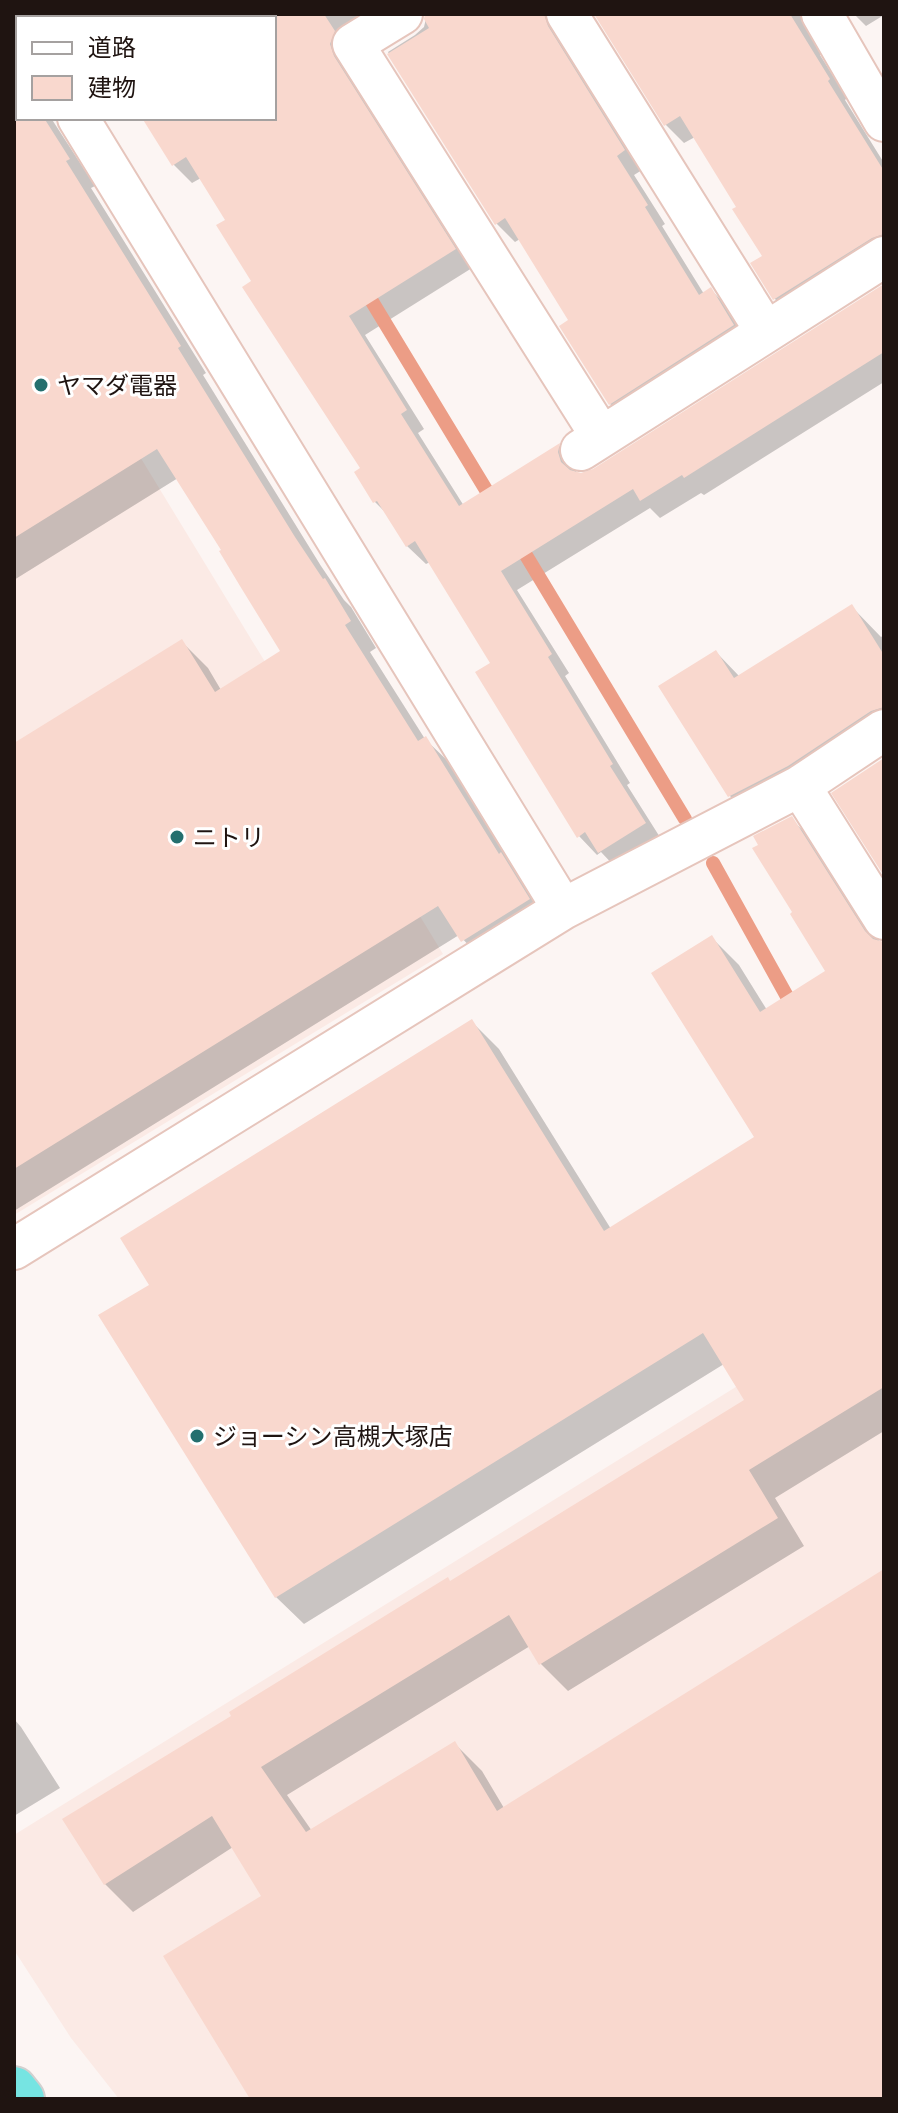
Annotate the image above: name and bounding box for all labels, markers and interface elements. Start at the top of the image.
legend [16,16,276,120]
text: 道路 [88,30,136,65]
text: 建物 [88,70,136,105]
place label: ヤマダ電器 [57,368,177,403]
marker: ヤマダ電器 [32,376,50,394]
place label: ニトリ [193,820,265,855]
marker: ニトリ [168,828,186,846]
place label: ジョーシン高槻大塚店 [213,1419,453,1454]
marker: ジョーシン高槻大塚店 [188,1427,206,1445]

